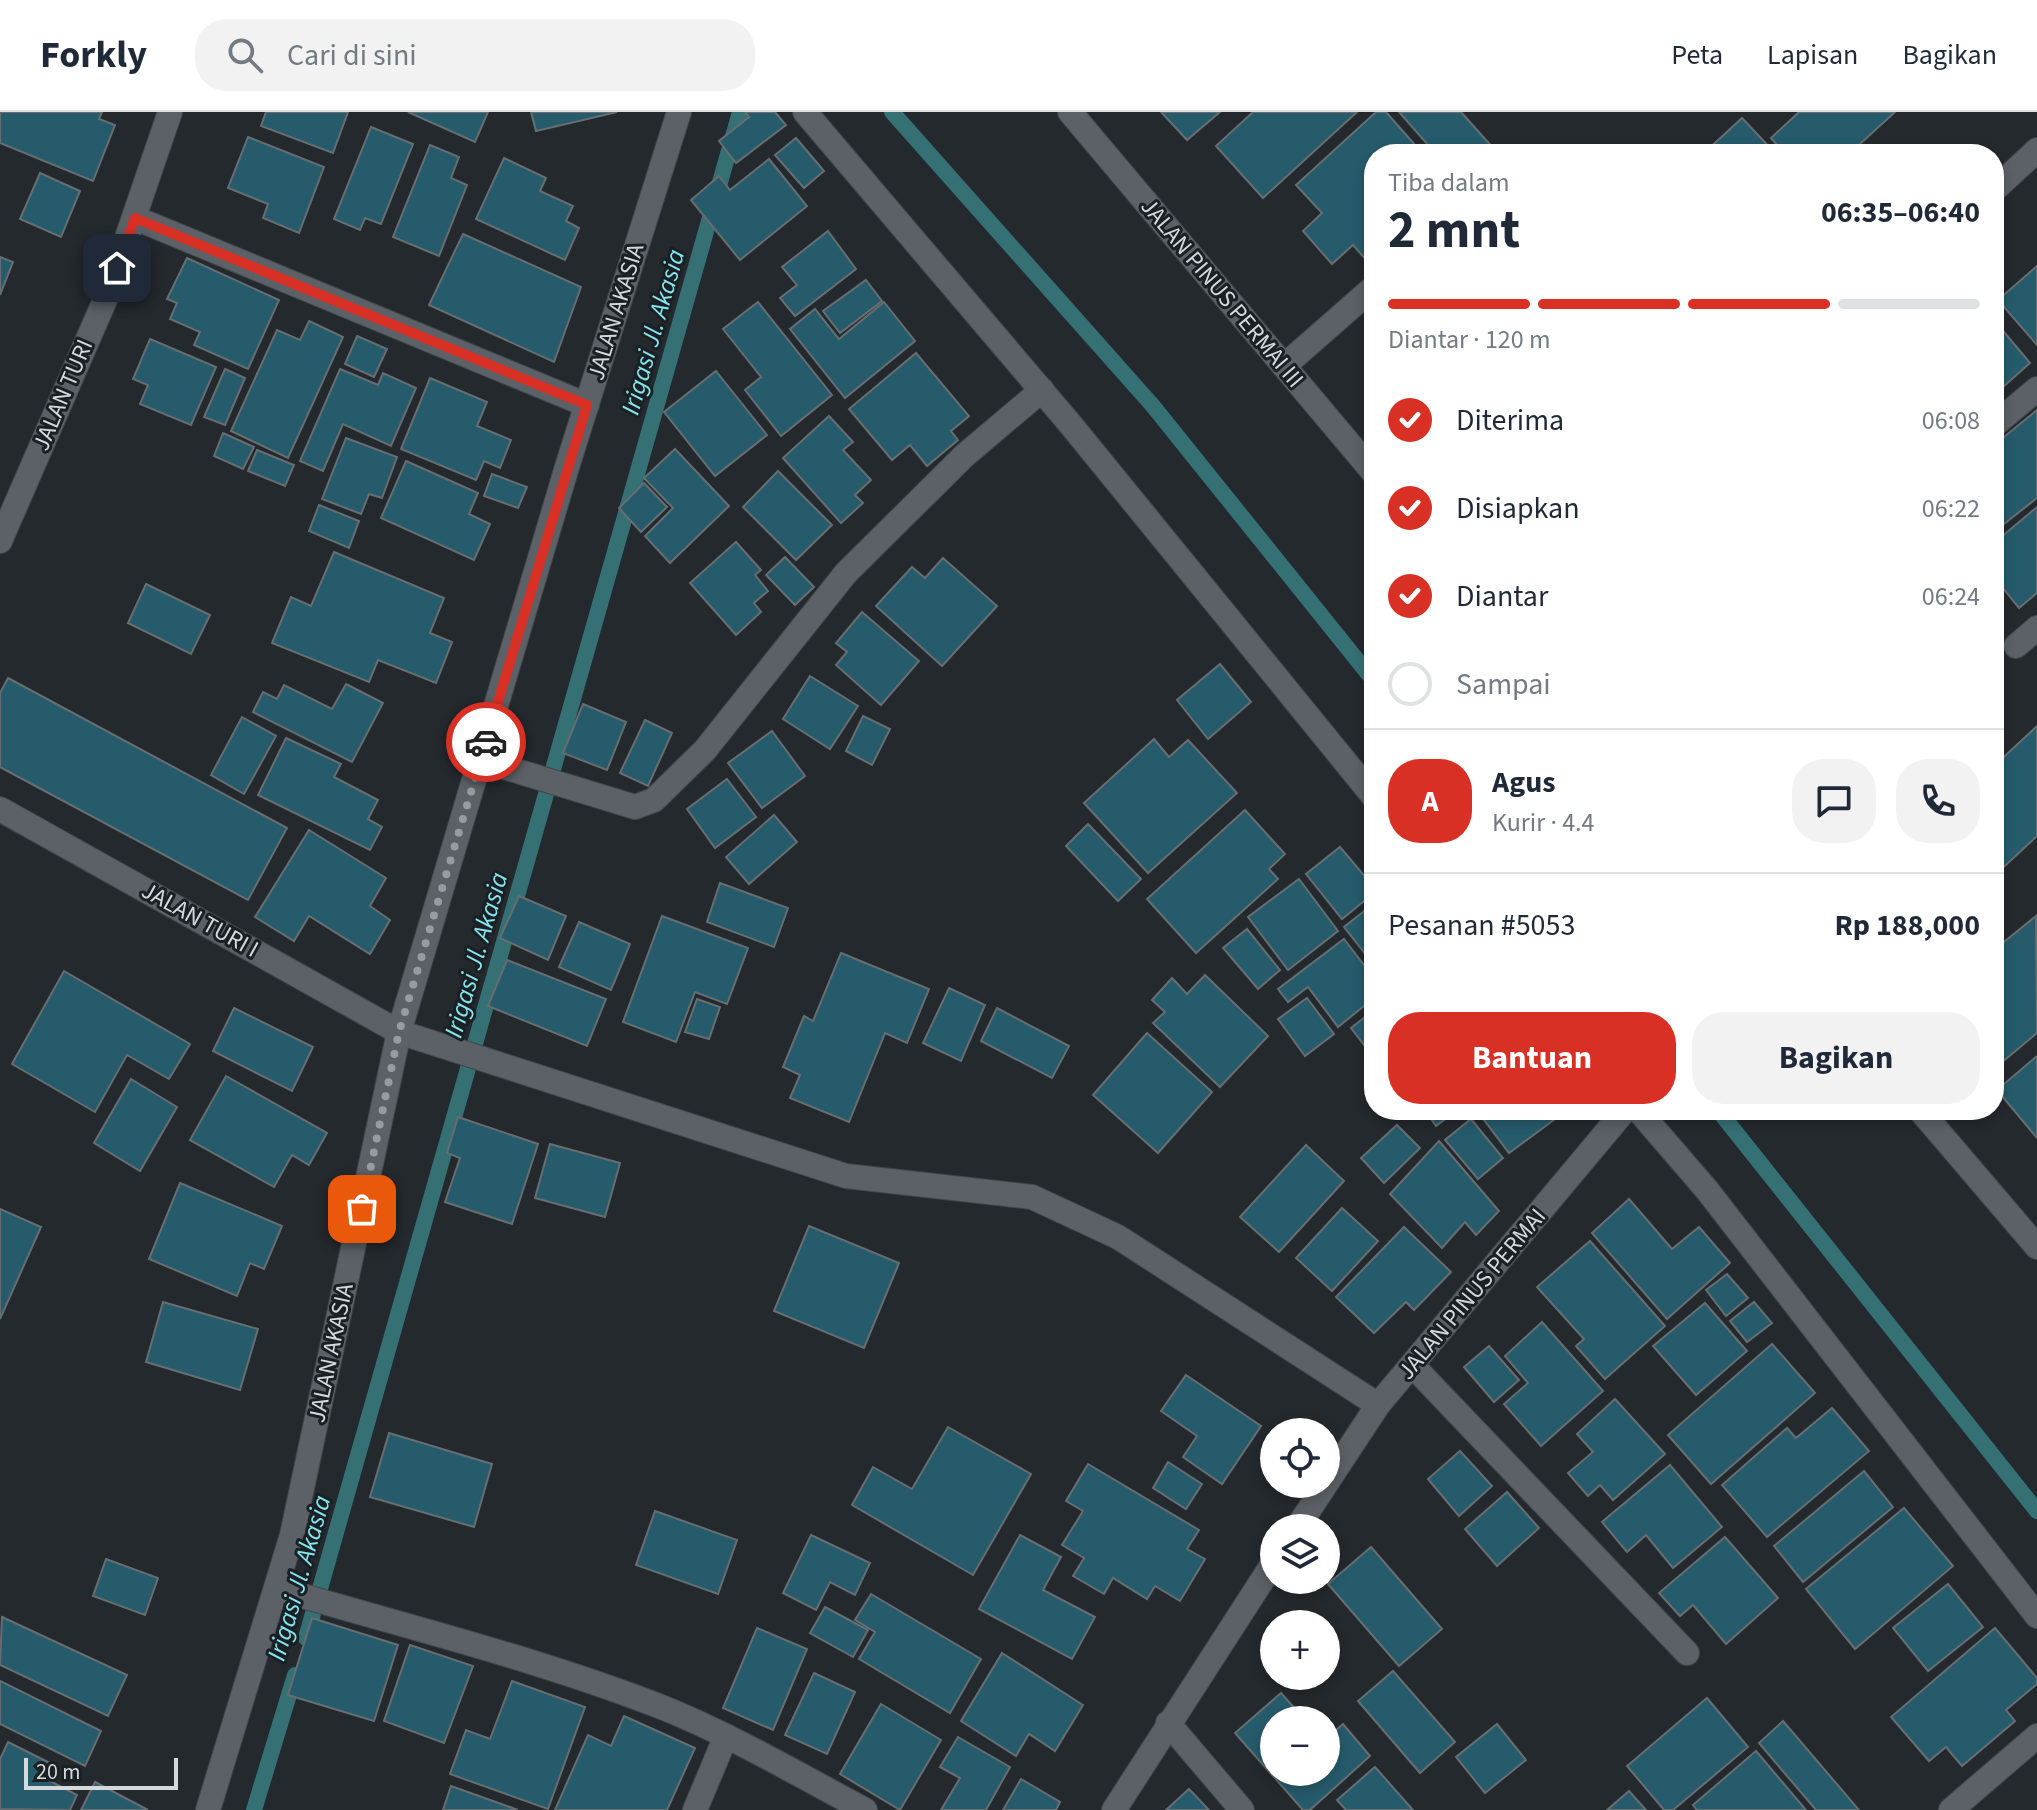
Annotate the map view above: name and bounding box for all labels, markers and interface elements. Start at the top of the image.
search box [195,19,755,91]
text: Forkly [40,28,147,82]
icon: search [223,33,267,77]
text: Cari di sini [287,34,417,77]
text: Peta [1671,35,1723,75]
text: Lapisan [1767,35,1858,75]
text: Bagikan [1902,35,1997,75]
text: Tiba dalam [1388,164,1509,201]
street label: JALAN PINUS PERMAI III [1132,190,1312,396]
text: 06:35–06:40 [1821,191,1980,234]
text: 2 mnt [1388,194,1520,268]
pin [83,234,151,302]
street label: JALAN AKASIA [579,239,653,385]
water label: Irigasi Jl. Akasia [612,245,694,419]
icon: home [95,246,139,290]
text: Diantar · 120 m [1388,321,1550,358]
street label: JALAN TURI [24,334,102,456]
icon: check [1388,398,1432,442]
text: Diterima [1456,399,1564,442]
text: 06:08 [1922,402,1980,439]
icon: check [1388,486,1432,530]
text: Disiapkan [1456,487,1580,530]
text: 06:22 [1922,490,1980,527]
icon: check [1388,574,1432,618]
text: Diantar [1456,575,1548,618]
text: 06:24 [1922,578,1980,615]
text: Sampai [1456,663,1551,706]
courier [446,702,526,782]
icon: car [464,720,508,764]
button: chat [1792,759,1876,843]
button: phone [1896,759,1980,843]
text: Agus [1492,761,1556,804]
text: A [1421,780,1439,823]
text: Kurir · 4.4 [1492,804,1594,841]
water label: Irigasi Jl. Akasia [435,868,517,1042]
street label: JALAN TURI I [135,873,265,967]
text: Pesanan #5053 [1388,904,1575,947]
text: Rp 188,000 [1834,904,1980,947]
button: Bantuan [1388,1012,1676,1104]
button: Bagikan [1692,1012,1980,1104]
pin [328,1175,396,1243]
icon: bag [340,1187,384,1231]
street label: JALAN PINUS PERMAI [1390,1201,1554,1387]
street label: JALAN AKASIA [299,1280,363,1426]
map controls [1260,1418,1340,1786]
button: locate [1260,1418,1340,1498]
water label: Irigasi Jl. Akasia [258,1491,340,1665]
button: layers [1260,1514,1340,1594]
button: + [1260,1610,1340,1690]
button: − [1260,1706,1340,1786]
scale bar [24,1754,178,1790]
text: 20 m [36,1756,81,1788]

